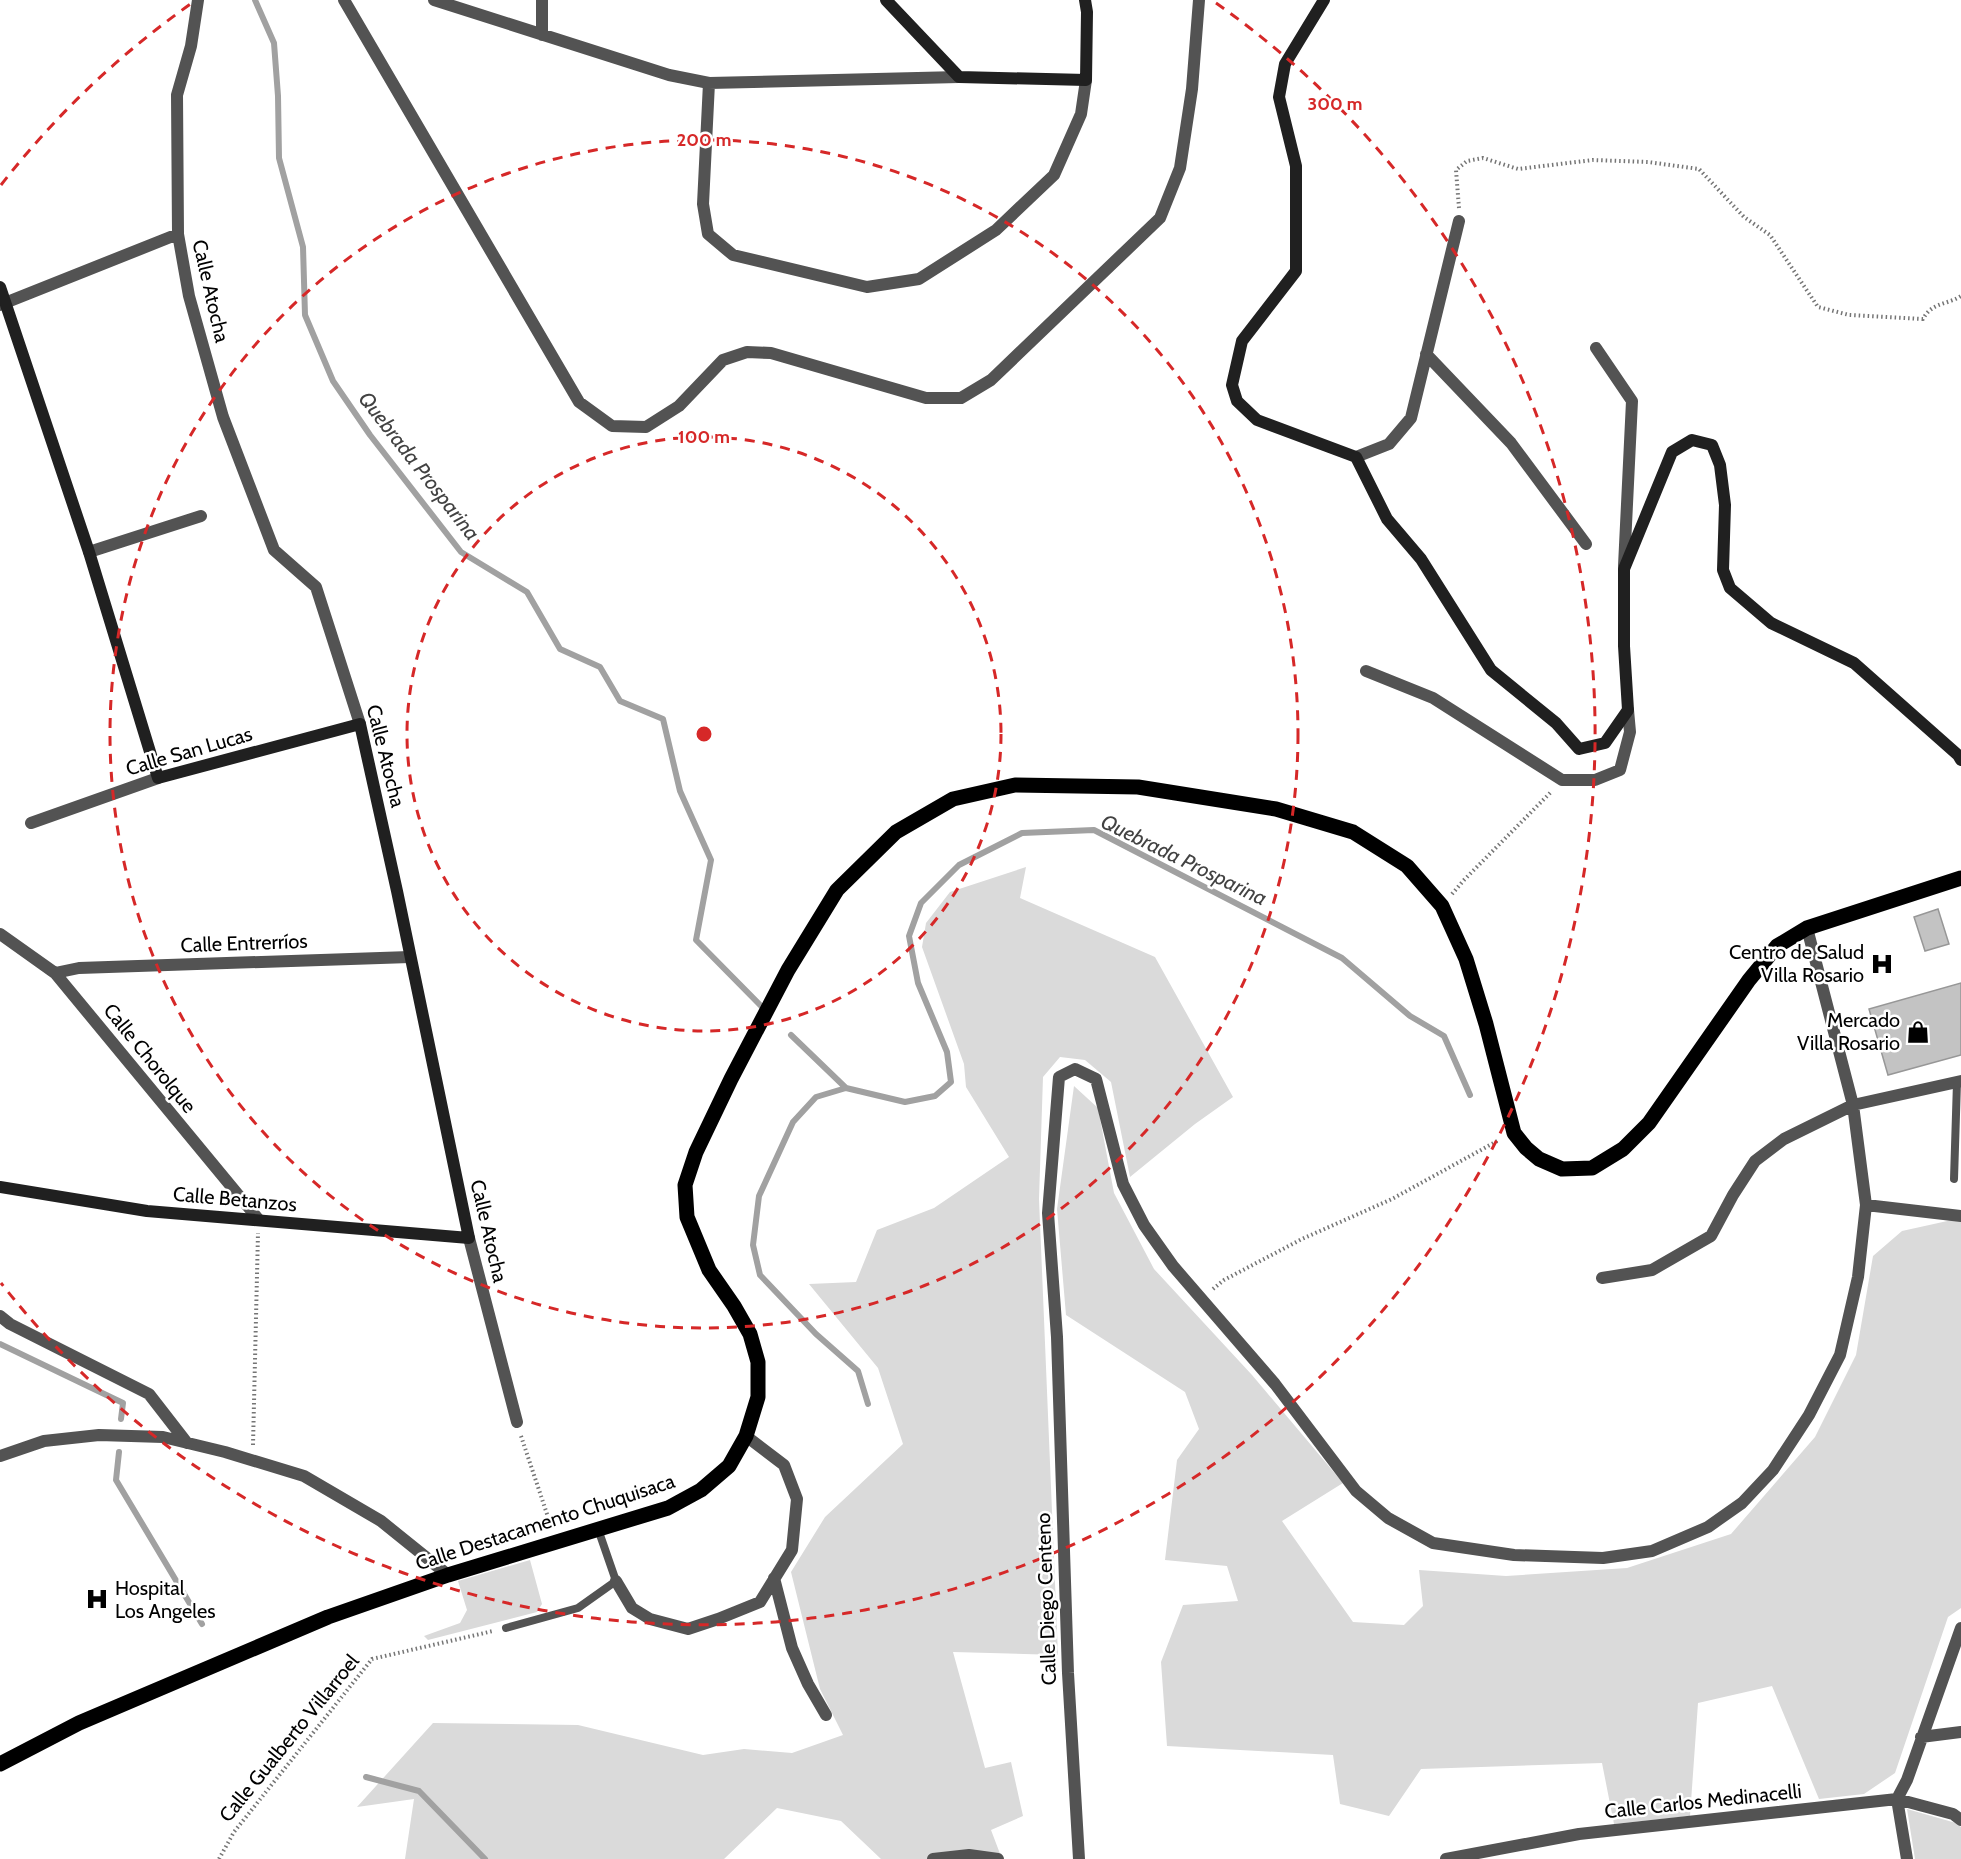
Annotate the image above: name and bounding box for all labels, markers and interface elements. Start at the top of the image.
text: 300 m [1308,93,1362,115]
text: 200 m [677,129,731,151]
street label: Calle Atocha [188,237,235,345]
water label: Quebrada Prosparina [354,386,485,545]
text: 100 m [678,426,730,448]
street label: Calle Atocha [362,702,410,810]
street label: Calle San Lucas [123,722,255,780]
centre of rings [694,724,714,744]
water label: Quebrada Prosparina [1097,809,1271,911]
street label: Calle Entrerríos [180,929,308,957]
place label: Centro de Salud Villa Rosario [1729,940,1864,987]
hospital icon: Centro de Salud Villa Rosario [1869,951,1895,977]
street label: Calle Chorolque [99,998,201,1118]
place label: Mercado Villa Rosario [1797,1008,1900,1055]
shop icon: Mercado Villa Rosario [1905,1019,1931,1045]
street label: Calle Atocha [466,1177,513,1285]
street label: Calle Betanzos [172,1182,298,1216]
street label: Calle Destacamento Chuquisaca [412,1469,678,1575]
street label: Calle Diego Centeno [1031,1512,1061,1686]
place label: Hospital Los Angeles [115,1576,215,1623]
hospital icon: Hospital Los Angeles [84,1586,110,1612]
street label: Calle Gualberto Villarroel [214,1649,364,1827]
street label: Calle Carlos Medinacelli [1603,1779,1803,1823]

